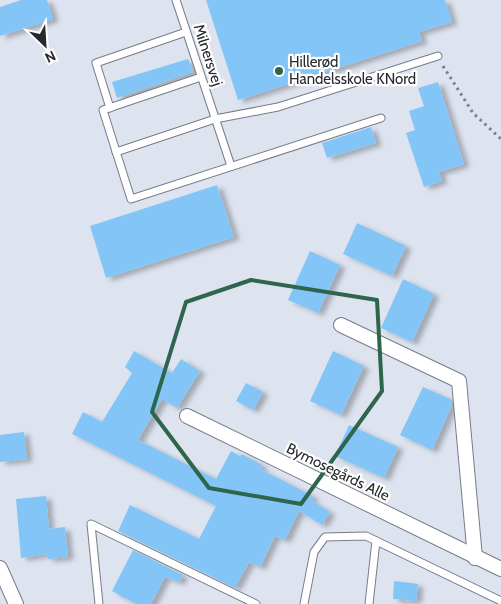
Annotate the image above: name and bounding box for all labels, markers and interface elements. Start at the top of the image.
north arrow [20,20,70,70]
street label: Milnersvej [190,22,226,88]
text: N [42,47,59,67]
place label: Hillerød Handelsskole KNord [289,53,416,88]
marker: Hillerød Handelsskole KNord [273,65,285,77]
street label: Bymosegårds Alle [284,439,393,505]

